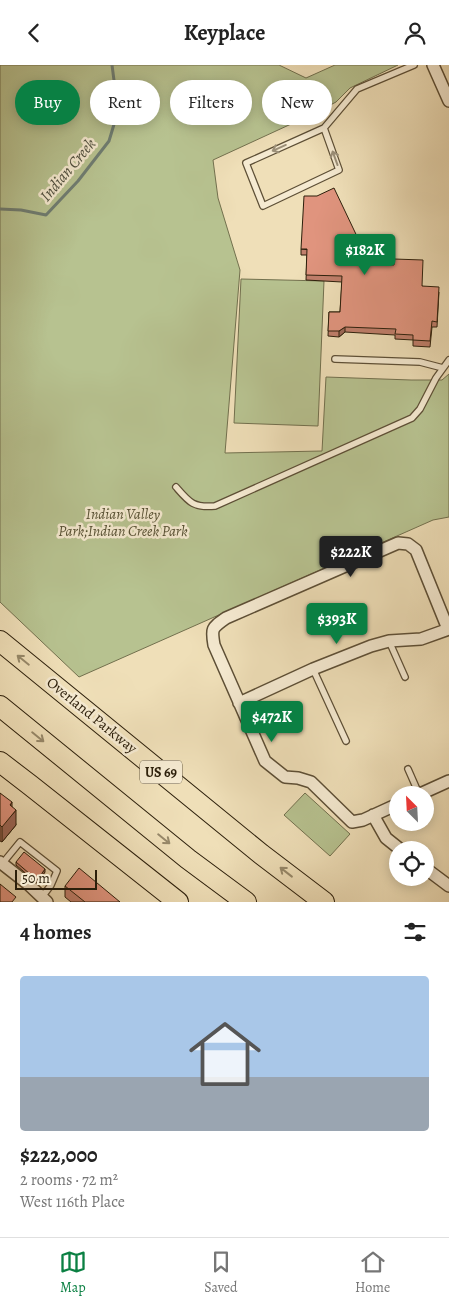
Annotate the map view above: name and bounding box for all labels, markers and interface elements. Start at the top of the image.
text: Keyplace [184,18,265,48]
icon: back [20,19,48,47]
icon: person [401,19,429,47]
chip: Buy [15,80,80,125]
chip: Rent [90,80,160,125]
chip: Filters [170,80,252,125]
chip: New [262,80,332,125]
water label: Indian Creek [35,134,101,206]
one-way arrow [272,144,287,153]
one-way arrow [330,151,339,166]
pin: $182K [330,233,400,276]
text: $182K [345,239,385,261]
park label: Indian Valley Park;Indian Creek Park [58,504,188,541]
pin: $222K [316,535,386,578]
text: $222K [330,541,372,563]
pin: $393K [302,603,372,645]
text: $393K [317,608,357,630]
one-way arrow [17,654,30,665]
street label: Overland Parkway [42,672,142,758]
pin: $472K [237,701,307,743]
text: $472K [252,706,292,728]
one-way arrow [31,731,44,742]
road number: US 69 [140,761,182,784]
north arrow [389,786,434,831]
map controls [389,786,434,886]
one-way arrow [157,834,170,845]
button: locate [389,841,434,886]
scale bar [15,867,98,890]
one-way arrow [280,867,293,878]
text: 50 m [22,869,50,888]
text: 4 homes [20,918,92,946]
icon: filters [401,918,429,946]
icon: home [180,1009,270,1099]
text: $222,000 [20,1141,98,1169]
text: 2 rooms · 72 m² [20,1169,118,1191]
text: West 116th Place [20,1191,125,1213]
tab: Map [59,1248,87,1297]
tab: Saved [204,1248,238,1297]
tab: Home [355,1248,390,1297]

